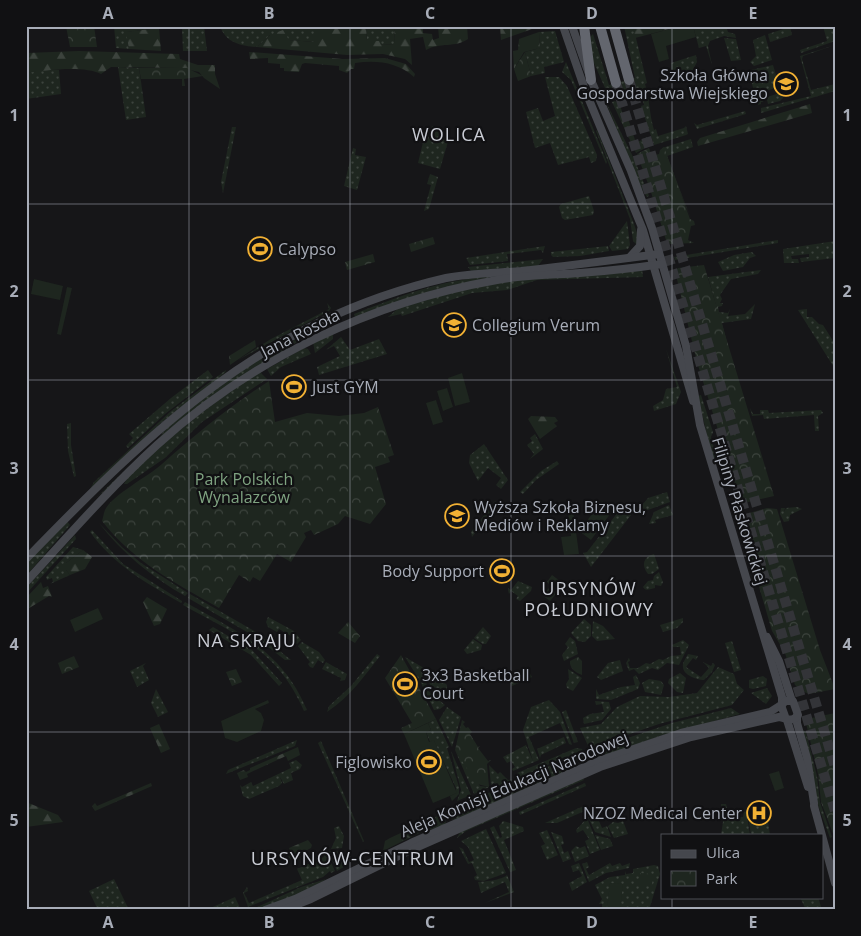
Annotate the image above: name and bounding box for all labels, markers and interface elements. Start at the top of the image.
text: A [102,2,114,24]
text: B [264,2,274,24]
text: C [425,2,435,24]
text: D [586,2,598,24]
text: E [749,2,758,24]
place label: Szkoła Główna Gospodarstwa Wiejskiego [577,64,768,104]
school or university icon: Szkoła Główna Gospodarstwa Wiejskiego [773,71,799,97]
text: 1 [9,104,19,126]
text: 1 [842,104,852,126]
district label: WOLICA [412,122,486,146]
sports icon: Calypso [247,236,273,262]
place label: Calypso [278,238,336,260]
text: 2 [9,280,19,302]
text: 2 [842,280,852,302]
street label: Jana Rosoła [255,304,343,363]
school or university icon: Collegium Verum [441,312,467,338]
place label: Collegium Verum [472,314,600,336]
sports icon: Just GYM [281,374,307,400]
place label: Just GYM [310,376,379,398]
street label: Filipiny Płaskowickiej [707,434,773,588]
text: 3 [9,457,19,479]
text: 3 [842,457,852,479]
park label: Park Polskich Wynalazców [195,468,293,508]
place label: Wyższa Szkoła Biznesu, Mediów i Reklamy [474,496,646,536]
school or university icon: Wyższa Szkoła Biznesu, Mediów i Reklamy [444,503,470,529]
sports icon: Body Support [489,558,515,584]
place label: Body Support [382,560,484,582]
district label: URSYNÓW POŁUDNIOWY [524,576,654,621]
district label: NA SKRAJU [197,628,297,652]
text: 4 [9,633,19,655]
text: 4 [842,633,852,655]
place label: 3x3 Basketball Court [422,664,530,704]
sports icon: 3x3 Basketball Court [392,671,418,697]
street label: Aleja Komisji Edukacji Narodowej [396,726,632,842]
sports icon: Figlowisko [416,749,442,775]
place label: Figlowisko [335,751,412,773]
hospital icon: NZOZ Medical Center [746,800,772,826]
place label: NZOZ Medical Center [583,802,742,824]
text: 5 [9,809,19,831]
text: 5 [842,809,852,831]
legend [661,834,824,898]
text: Ulica [706,842,740,862]
district label: URSYNÓW-CENTRUM [251,845,455,871]
text: Park [706,868,737,888]
text: A [102,911,114,933]
text: B [264,911,274,933]
text: C [425,911,435,933]
text: D [586,911,598,933]
text: E [749,911,758,933]

